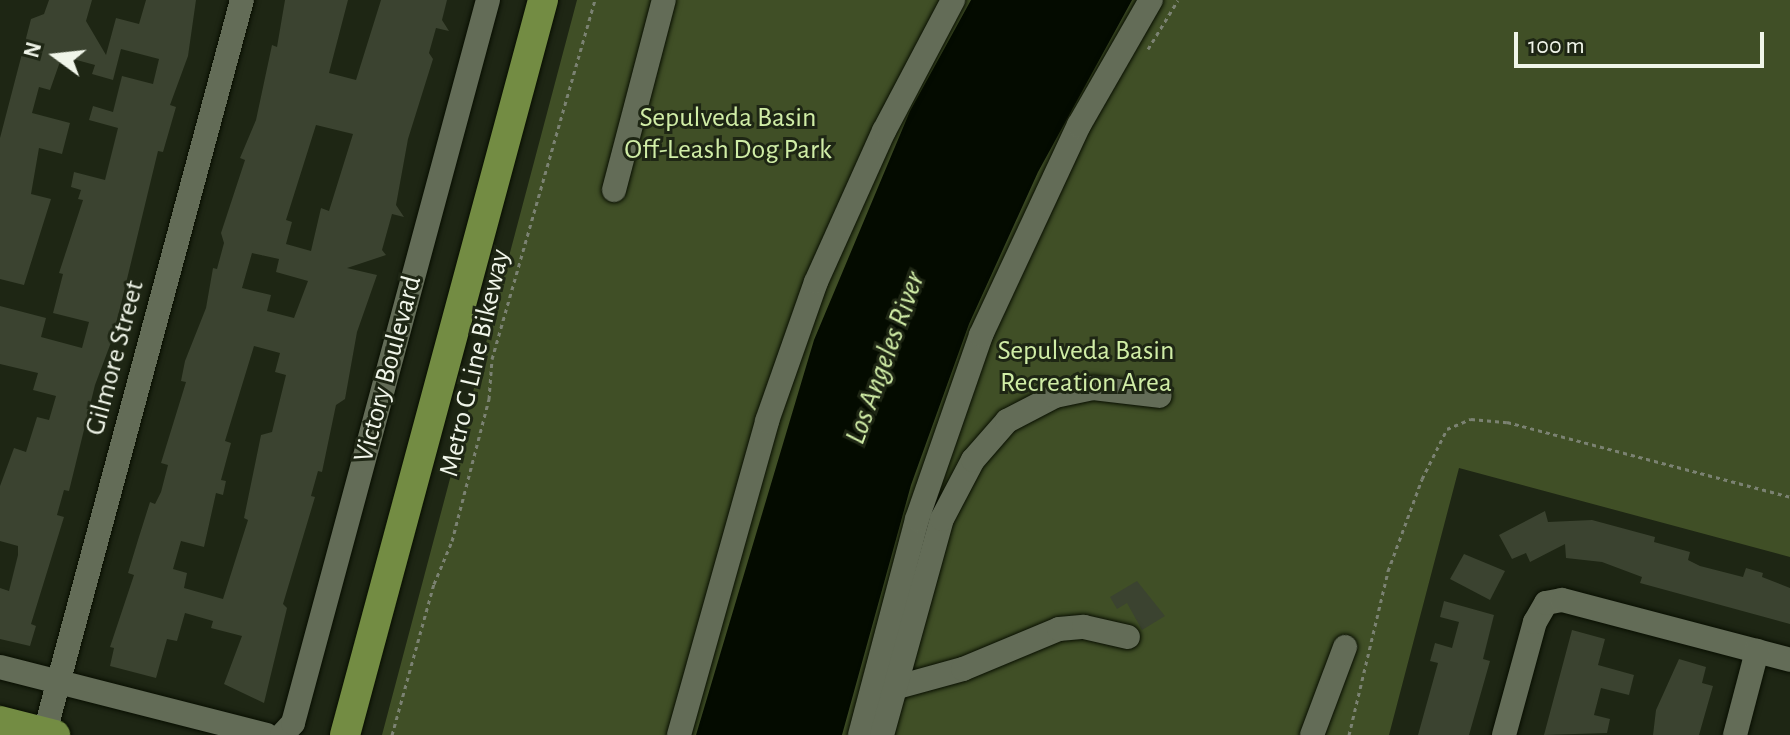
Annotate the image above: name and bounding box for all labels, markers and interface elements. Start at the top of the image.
north arrow [16,16,96,96]
scale bar [1518,16,1768,66]
text: 100 m [1528,34,1585,58]
text: N [20,40,45,60]
park label: Sepulveda Basin Off-Leash Dog Park [624,101,832,167]
street label: Metro G Line Bikeway [432,246,518,480]
water label: Los Angeles River [837,267,933,449]
street label: Victory Boulevard [347,272,429,466]
street label: Gilmore Street [78,277,152,439]
park label: Sepulveda Basin Recreation Area [998,334,1174,400]

